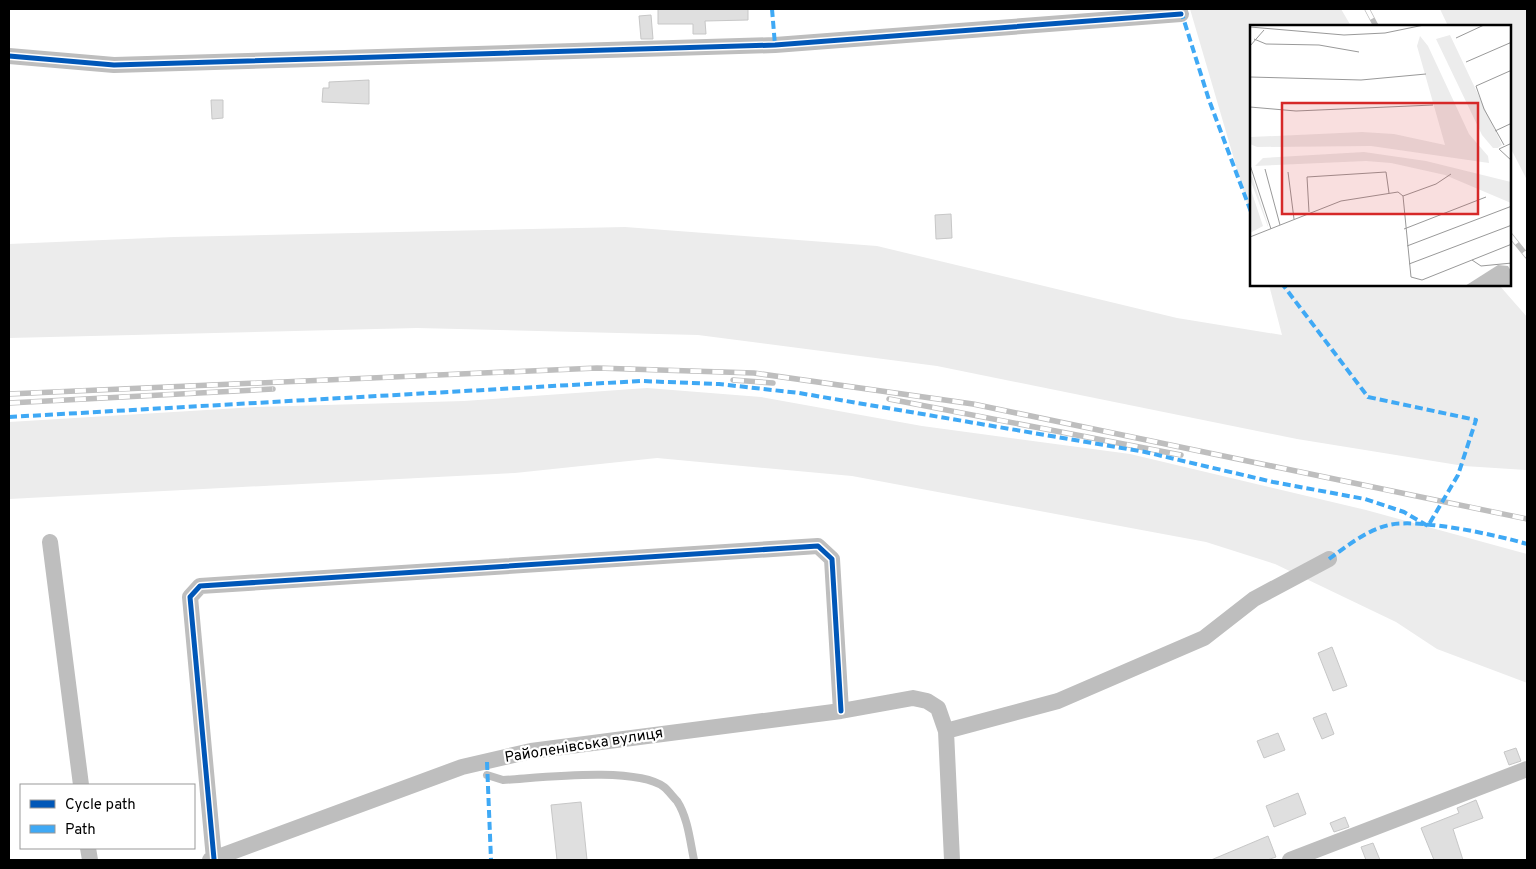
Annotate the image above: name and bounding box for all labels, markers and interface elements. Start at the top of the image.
inset map [1250,25,1511,286]
street label: Райоленівська вулиця [504,724,664,768]
legend [20,784,195,849]
text: Cycle path [65,796,136,815]
text: Path [65,821,96,840]

